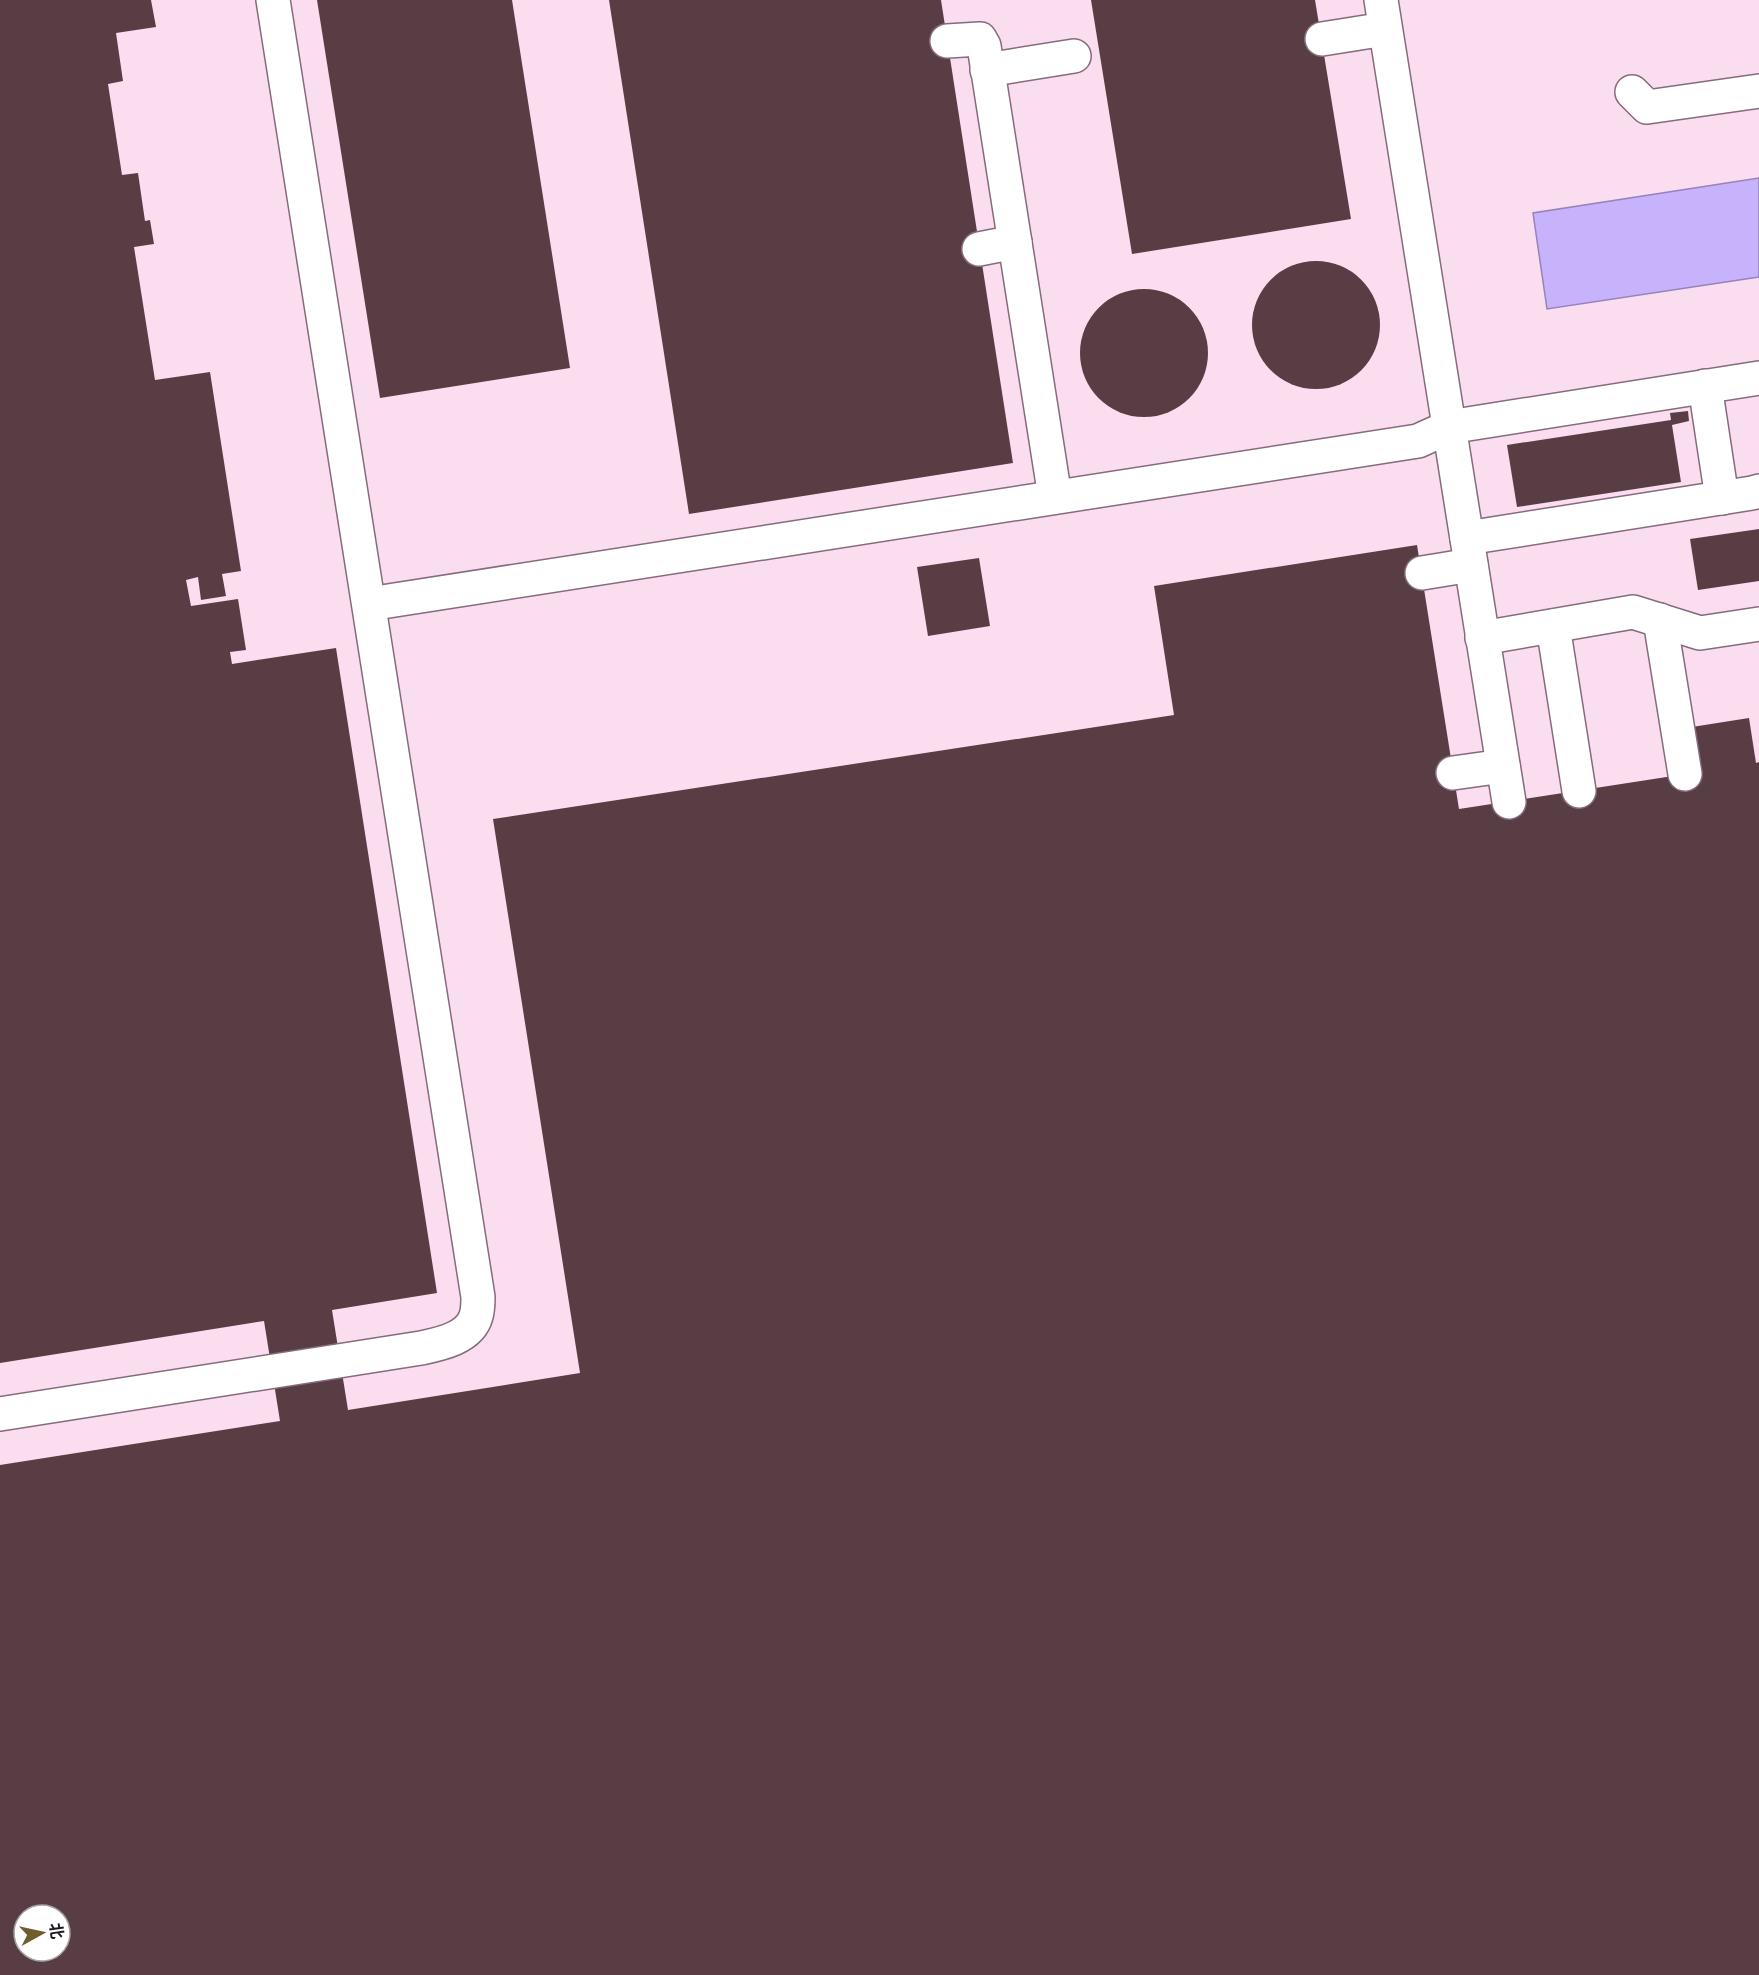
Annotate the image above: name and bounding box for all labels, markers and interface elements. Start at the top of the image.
north arrow [12,1903,72,1963]
text: 北 [44,1921,69,1941]

